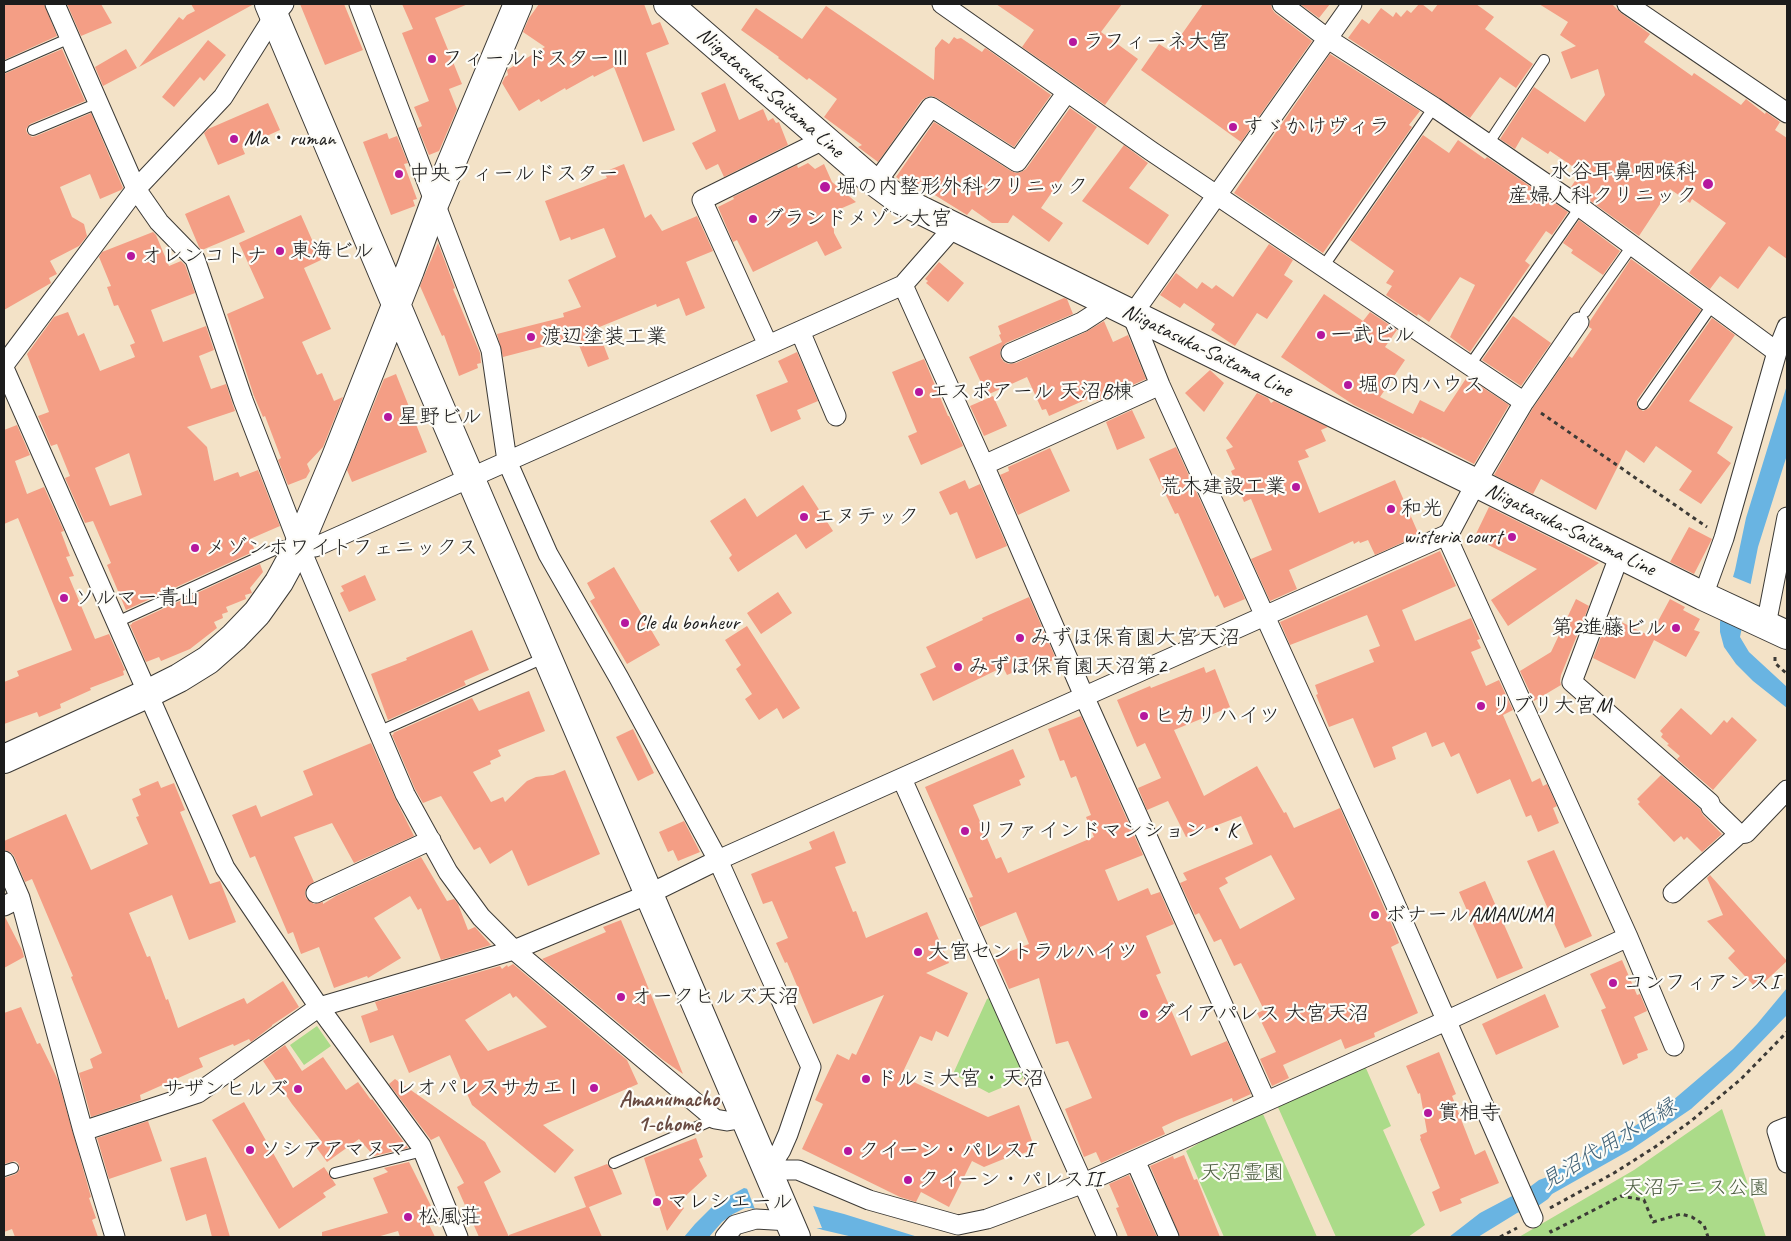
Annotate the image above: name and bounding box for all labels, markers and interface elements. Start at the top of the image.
street label: Niigatasuka-Saitama Line [691,22,849,164]
place label: ラフィーネ大宮 [1083,29,1230,55]
marker: ラフィーネ大宮 [1067,36,1079,48]
place label: フィールドスターⅢ [442,46,631,72]
marker: フィールドスターⅢ [426,53,438,65]
place label: すゞかけヴィラ [1243,114,1390,140]
marker: すゞかけヴィラ [1227,121,1239,133]
place label: Ma・ruman [244,126,335,152]
marker: Ma・ruman [228,133,240,145]
place label: 水谷耳鼻咽喉科 産婦人科クリニック [1508,159,1697,209]
place label: 中央フィールドスター [409,161,619,187]
marker: 中央フィールドスター [393,168,405,180]
place label: 堀の内整形外科クリニック [836,174,1088,200]
marker: 水谷耳鼻咽喉科 産婦人科クリニック [1701,177,1715,191]
marker: 堀の内整形外科クリニック [818,180,832,194]
place label: グランドメゾン大宮 [763,206,952,232]
marker: グランドメゾン大宮 [747,213,759,225]
place label: 東海ビル [290,238,374,264]
place label: オレンコトナ [141,243,267,269]
marker: 東海ビル [274,245,286,257]
marker: オレンコトナ [125,250,137,262]
street label: Niigatasuka-Saitama Line [1118,299,1296,403]
place label: 一武ビル [1331,322,1415,348]
place label: 渡辺塗装工業 [541,324,667,350]
marker: 一武ビル [1315,329,1327,341]
marker: 渡辺塗装工業 [525,331,537,343]
place label: 堀の内ハウス [1358,372,1484,398]
place label: エスポアール 天沼B棟 [929,379,1133,405]
marker: 堀の内ハウス [1342,379,1354,391]
marker: エスポアール 天沼B棟 [913,386,925,398]
place label: 星野ビル [398,404,482,430]
marker: 星野ビル [382,411,394,423]
place label: 荒木建設工業 [1160,474,1286,500]
street label: Niigatasuka-Saitama Line [1481,478,1659,582]
marker: 荒木建設工業 [1290,481,1302,493]
place label: 和光 [1401,496,1443,522]
marker: 和光 [1385,503,1397,515]
place label: エヌテック [814,504,919,530]
marker: エヌテック [798,511,810,523]
place label: wisteria court [1403,524,1502,550]
marker: wisteria court [1506,531,1518,543]
place label: メゾンホワイトフェニックス [205,535,478,561]
marker: メゾンホワイトフェニックス [189,542,201,554]
place label: ソルマー青山 [74,585,200,611]
marker: ソルマー青山 [58,592,70,604]
place label: Cle du bonheur [635,610,739,636]
place label: 第2進藤ビル [1552,615,1666,641]
marker: Cle du bonheur [619,617,631,629]
marker: 第2進藤ビル [1670,622,1682,634]
place label: みずほ保育園大宮天沼 [1030,625,1240,651]
marker: みずほ保育園大宮天沼 [1014,632,1026,644]
place label: みずほ保育園天沼第2 [968,654,1166,680]
marker: みずほ保育園天沼第2 [952,661,964,673]
place label: リブリ大宮M [1491,693,1611,719]
marker: リブリ大宮M [1475,700,1487,712]
place label: ヒカリハイツ [1154,703,1280,729]
marker: ヒカリハイツ [1138,710,1150,722]
place label: リファインドマンション・K [975,818,1237,844]
marker: リファインドマンション・K [959,825,971,837]
place label: ボナールAMANUMA [1385,902,1553,928]
marker: ボナールAMANUMA [1369,909,1381,921]
place label: 大宮セントラルハイツ [928,939,1138,965]
marker: 大宮セントラルハイツ [912,946,924,958]
place label: コンフィアンスI [1623,970,1778,996]
marker: コンフィアンスI [1607,977,1619,989]
place label: オークヒルズ天沼 [631,984,799,1010]
marker: オークヒルズ天沼 [615,991,627,1003]
place label: ダイアパレス 大宮天沼 [1154,1001,1369,1027]
marker: ダイアパレス 大宮天沼 [1138,1008,1150,1020]
place label: ドルミ大宮・天沼 [876,1066,1044,1092]
marker: ドルミ大宮・天沼 [860,1073,872,1085]
place label: レオパレスサカエⅠ [395,1075,584,1101]
place label: サザンヒルズ [162,1076,288,1102]
marker: レオパレスサカエⅠ [588,1082,600,1094]
marker: サザンヒルズ [292,1083,304,1095]
district label: Amanumacho 1-chome [619,1087,719,1138]
water label: 見沼代用水西縁 [1536,1094,1682,1196]
place label: 實相寺 [1438,1100,1501,1126]
marker: 實相寺 [1422,1107,1434,1119]
place label: ソシアアマヌマ [260,1137,407,1163]
place label: クイーン・パレスI [858,1138,1033,1164]
marker: ソシアアマヌマ [244,1144,256,1156]
marker: クイーン・パレスI [842,1145,854,1157]
park label: 天沼霊園 [1200,1160,1284,1186]
place label: クイーン・パレスII [918,1167,1102,1193]
marker: クイーン・パレスII [902,1174,914,1186]
park label: 天沼テニス公園 [1623,1175,1769,1201]
place label: マレシエール [667,1189,793,1215]
marker: マレシエール [651,1196,663,1208]
place label: 松風荘 [418,1204,481,1230]
marker: 松風荘 [402,1211,414,1223]

